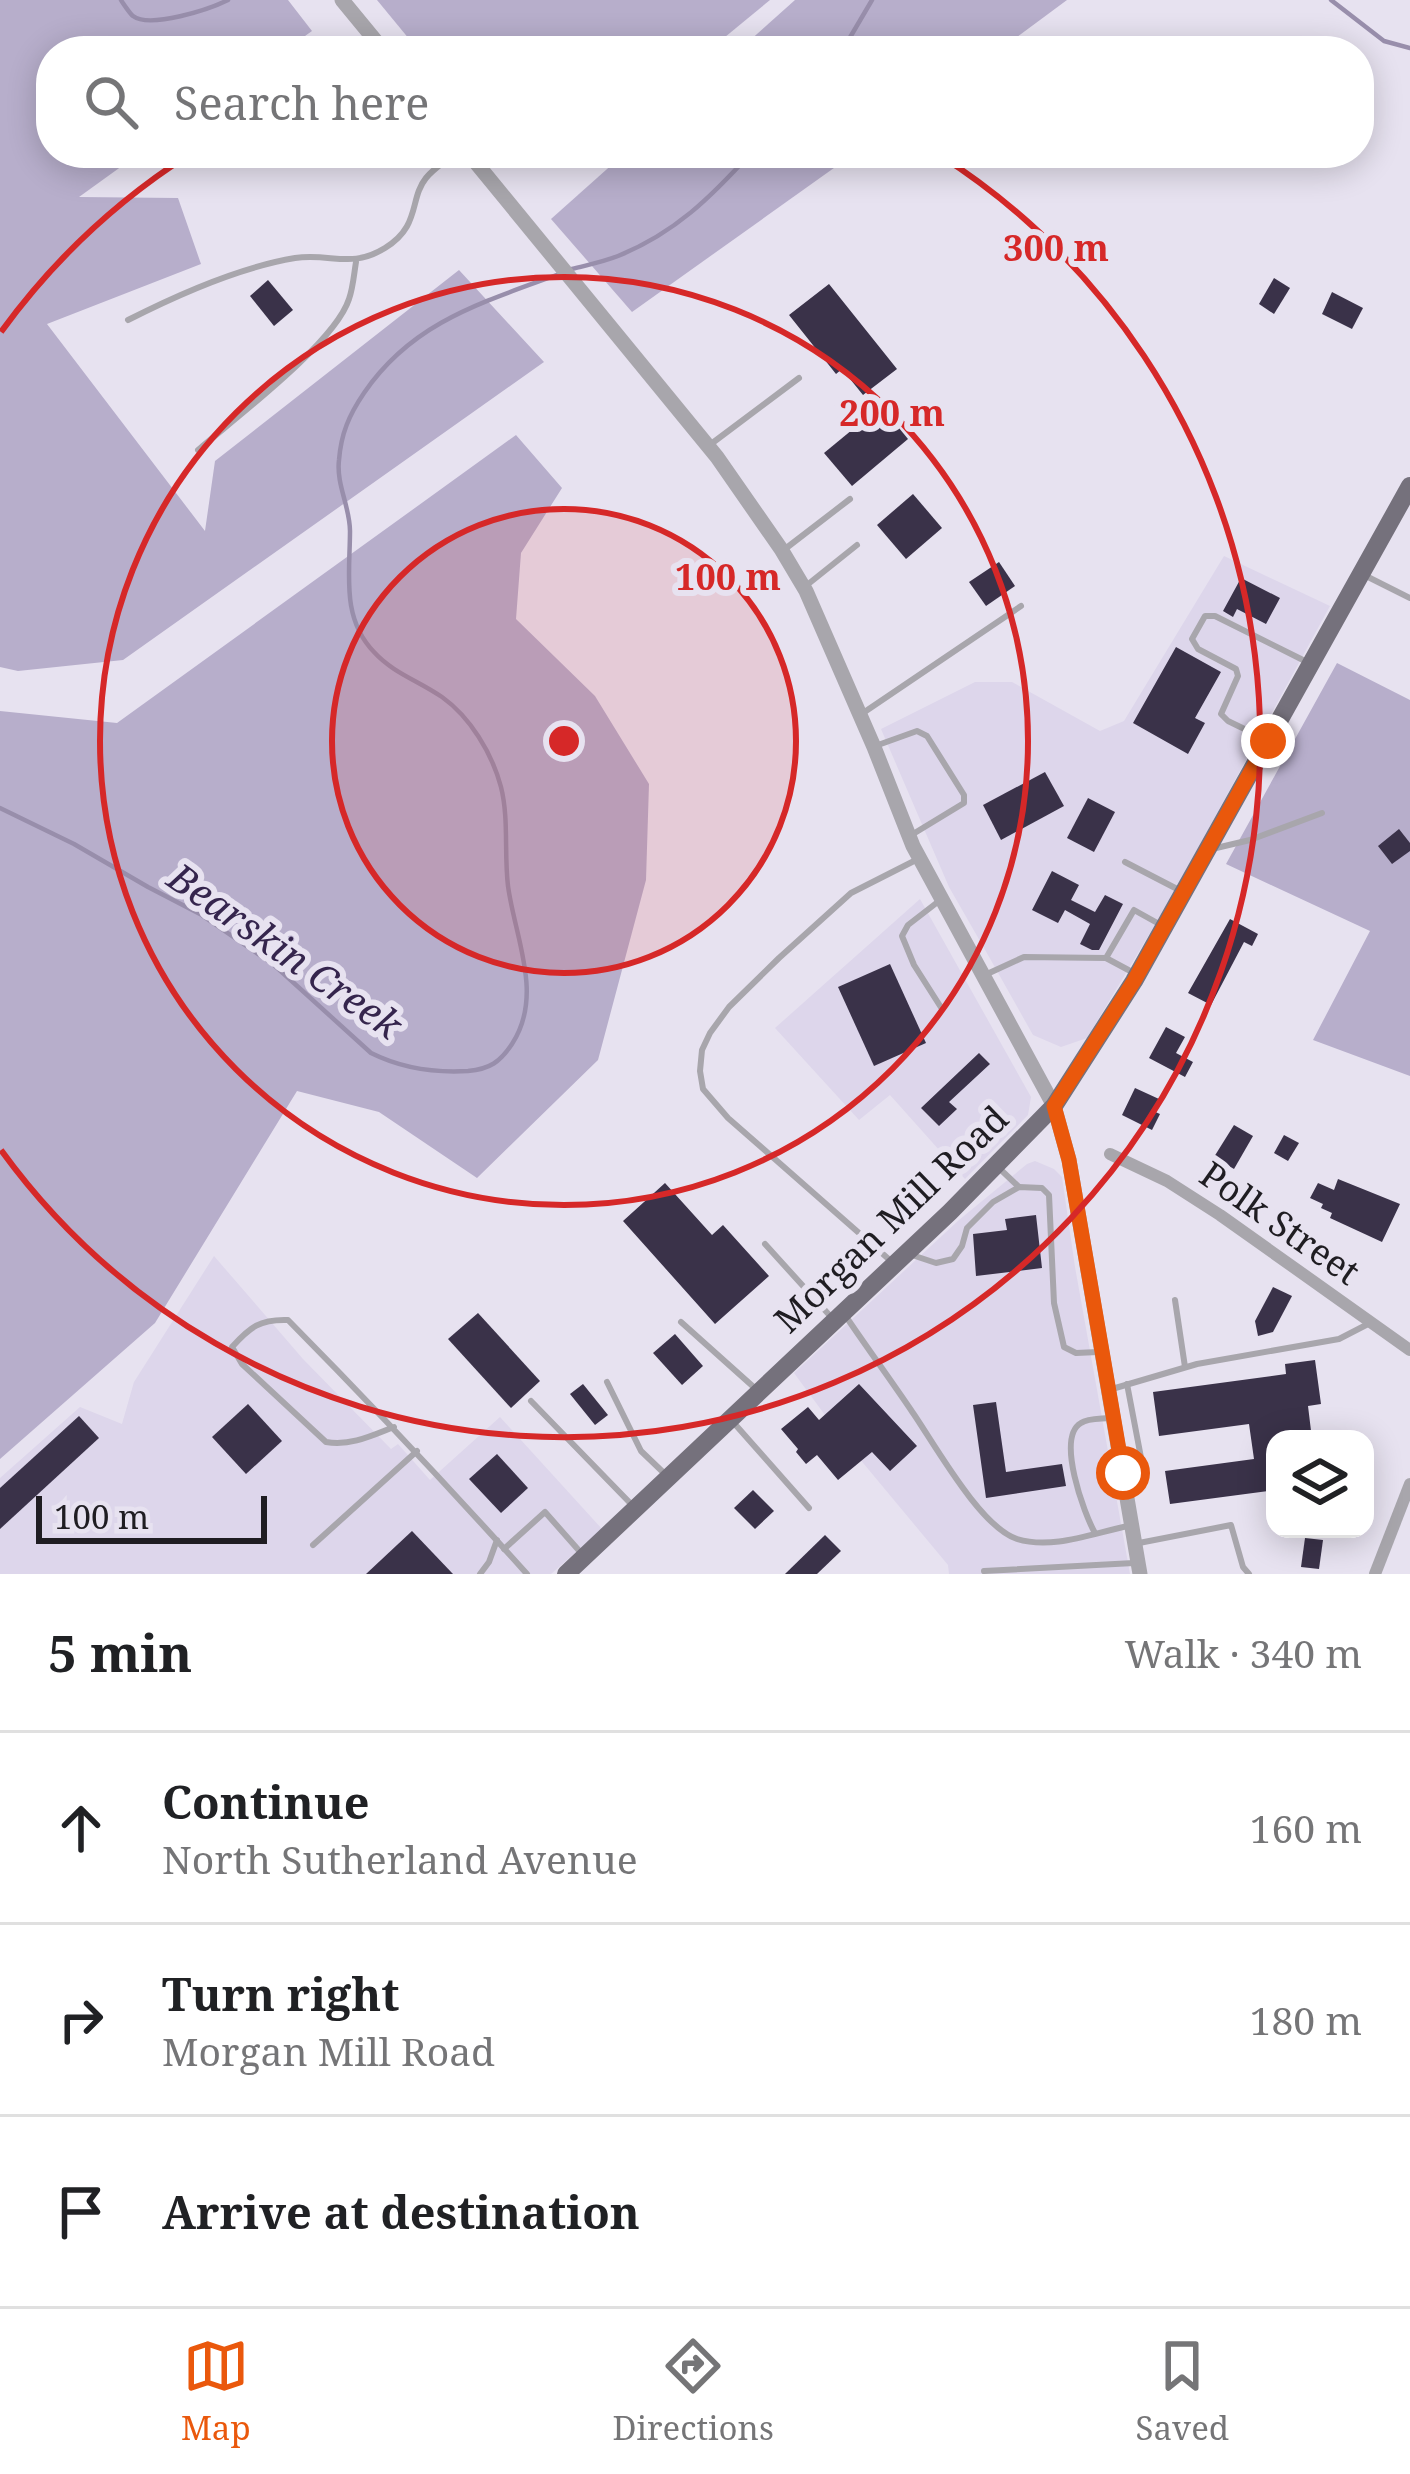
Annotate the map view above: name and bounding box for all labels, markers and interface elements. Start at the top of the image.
search box [36,36,1374,168]
icon: search [78,69,144,135]
text: Search here [174,72,429,133]
text: 300 m [1003,223,1109,272]
text: 200 m [839,388,945,437]
text: 100 m [675,552,781,601]
route end [1241,714,1295,768]
centre of rings [543,720,585,762]
water label: Bearskin Creek [158,849,415,1051]
street label: Morgan Mill Road [763,1094,1018,1343]
street label: Polk Street [1191,1150,1370,1296]
map controls [1266,1430,1374,1538]
button: layers [1266,1430,1374,1538]
route start [1096,1446,1150,1500]
scale bar [36,1490,267,1543]
text: 100 m [54,1494,149,1539]
text: 5 min [48,1617,192,1687]
text: Walk · 340 m [1125,1626,1362,1679]
text: Continue [162,1771,370,1832]
icon: ahead [48,1795,114,1861]
text: 160 m [1250,1801,1362,1854]
text: North Sutherland Avenue [162,1832,638,1885]
text: Turn right [162,1963,399,2024]
icon: right [48,1987,114,2053]
text: 180 m [1250,1993,1362,2046]
text: Morgan Mill Road [162,2024,495,2077]
icon: arrive [48,2179,114,2245]
text: Arrive at destination [162,2181,640,2242]
tab: Map [181,2333,251,2450]
tab: Directions [612,2333,774,2450]
tab: Saved [1136,2333,1229,2450]

